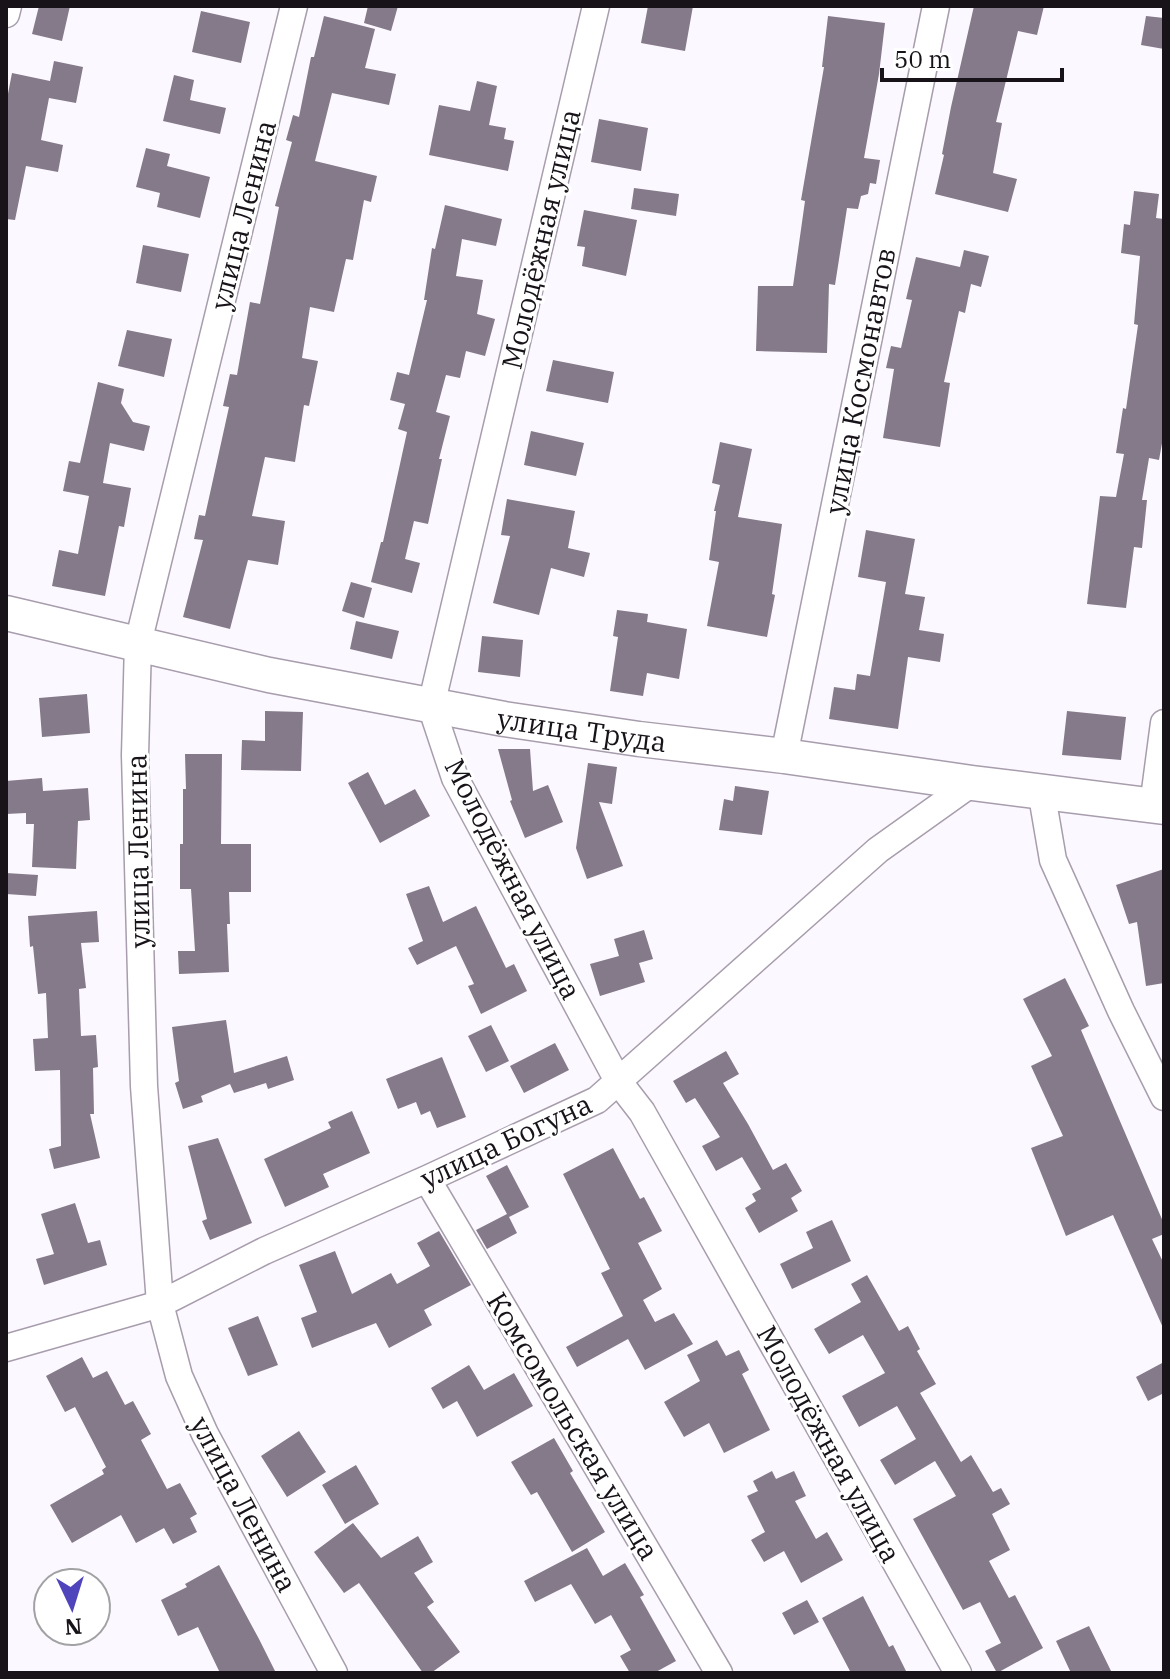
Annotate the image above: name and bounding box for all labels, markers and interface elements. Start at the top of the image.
scale bar [882,32,1062,82]
text: 50 m [894,43,951,75]
street label: Молодёжная улица [493,105,588,373]
street label: улица Ленина [201,116,284,314]
street label: улица Космонавтов [816,244,904,517]
street label: улица Труда [495,699,668,760]
street label: Молодёжная улица [437,752,590,1006]
street label: улица Ленина [117,754,158,948]
street label: улица Богуна [414,1085,598,1196]
street label: Комсомольская улица [479,1285,668,1566]
street label: Молодёжная улица [749,1319,910,1569]
street label: улица Ленина [183,1409,306,1598]
north arrow [32,1567,112,1647]
text: N [64,1612,83,1643]

